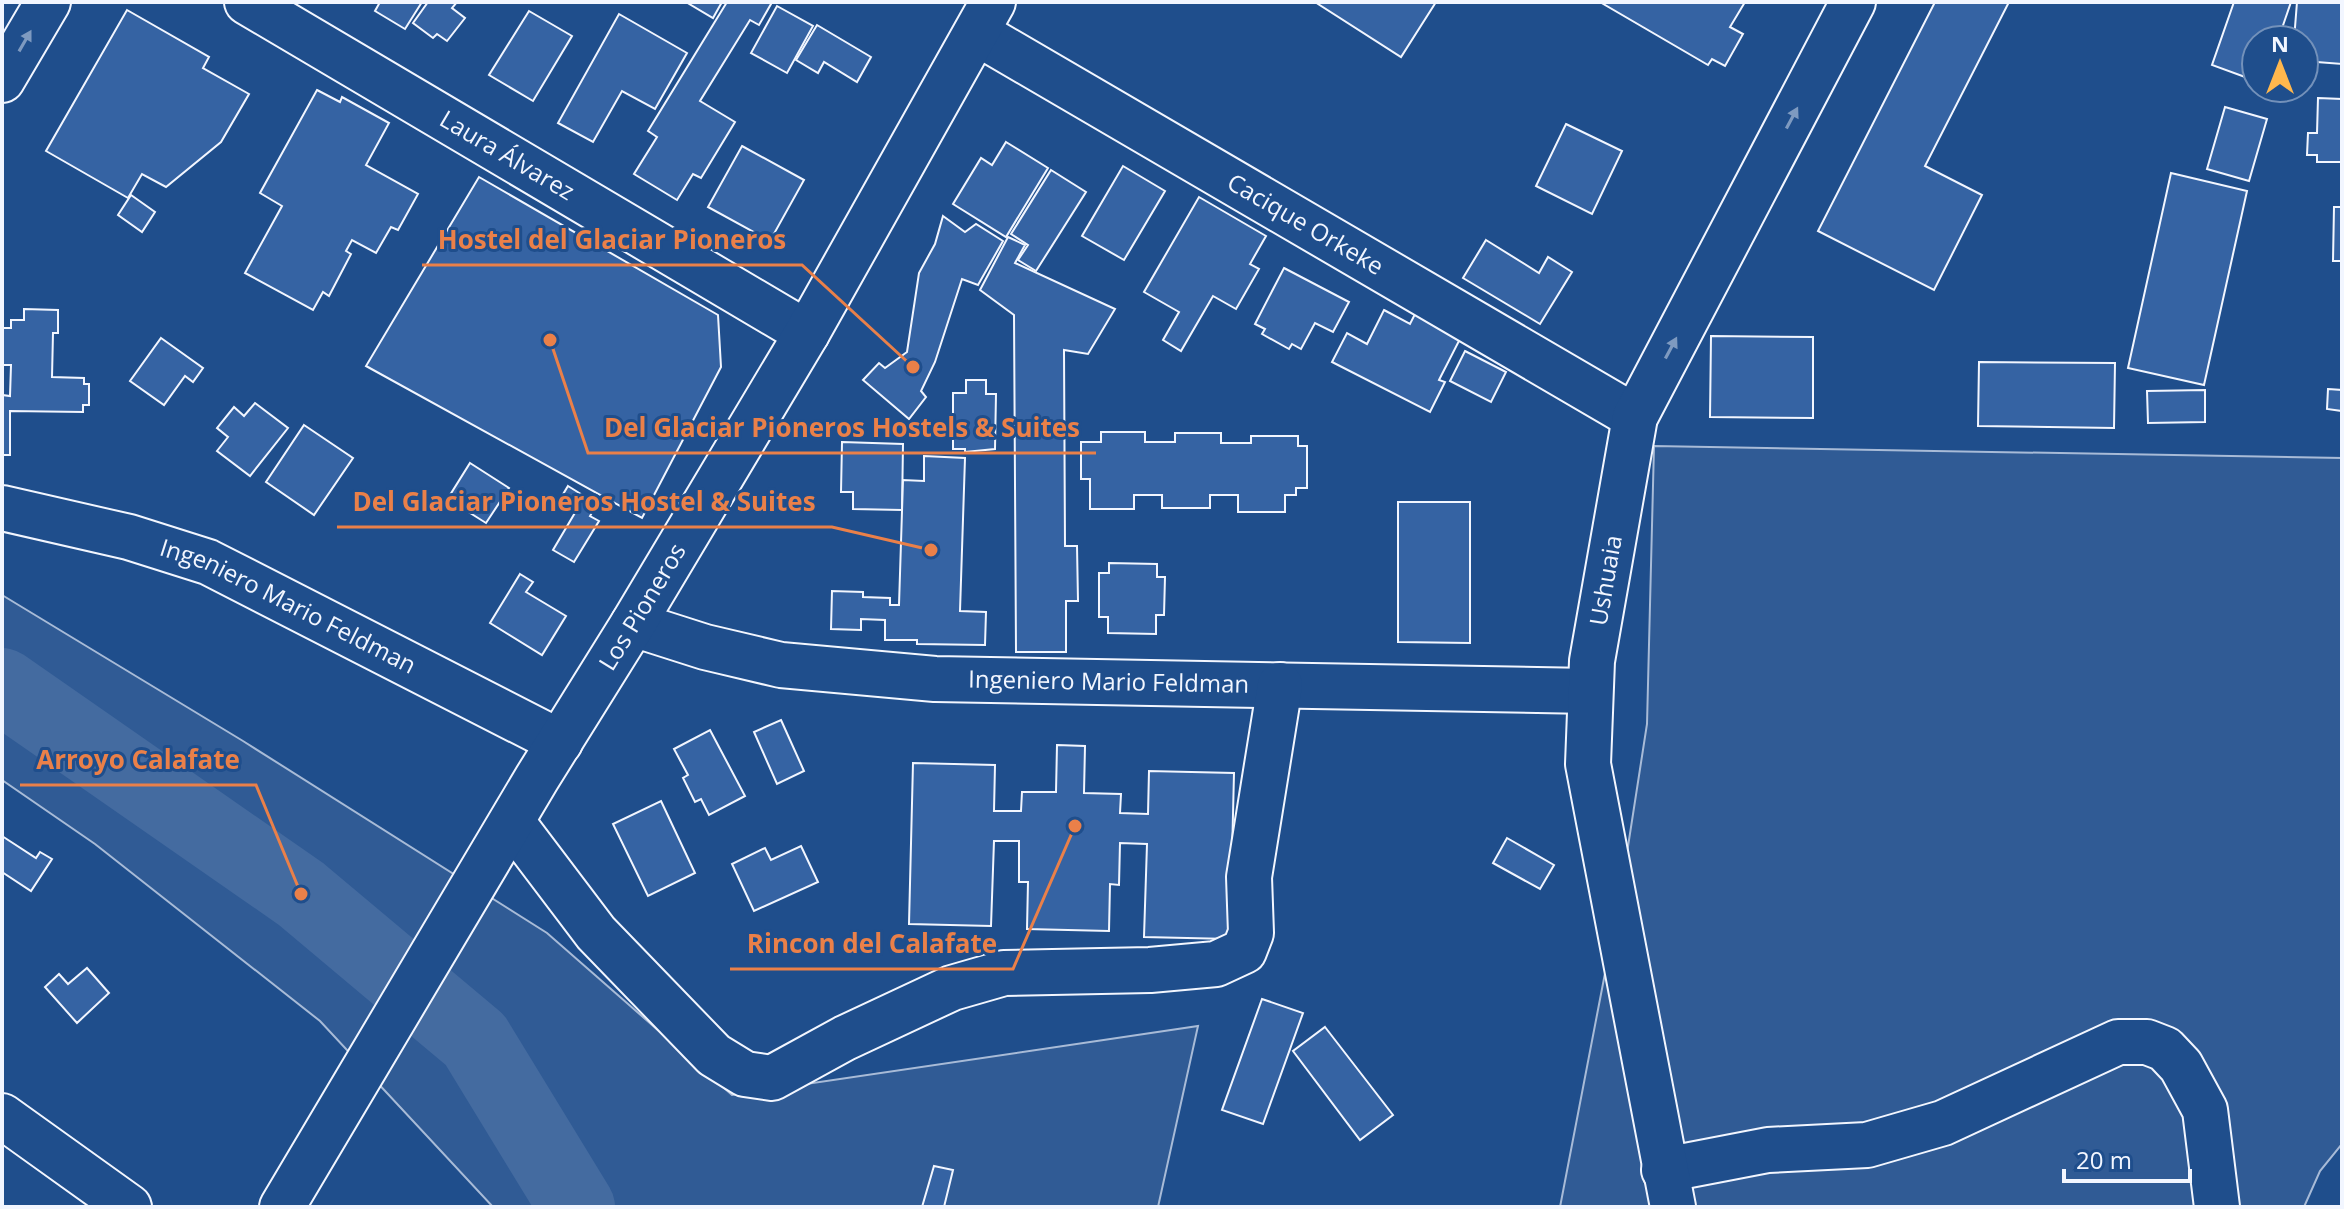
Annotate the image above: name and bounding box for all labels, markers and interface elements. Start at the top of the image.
north arrow [2240,24,2320,104]
text: N [2271,28,2289,58]
one-way arrow [18,30,32,52]
street label: Laura Álvarez [434,102,581,207]
one-way arrow [1784,107,1798,129]
street label: Cacique Orkeke [1222,165,1390,282]
callout: Hostel del Glaciar Pioneros [422,215,802,265]
text: Hostel del Glaciar Pioneros [438,221,786,257]
one-way arrow [1664,337,1677,360]
callout: Del Glaciar Pioneros Hostels & Suites [588,403,1096,453]
text: Del Glaciar Pioneros Hostels & Suites [604,409,1080,445]
callout: Del Glaciar Pioneros Hostel & Suites [337,477,832,527]
text: Del Glaciar Pioneros Hostel & Suites [352,483,816,519]
street label: Ingeniero Mario Feldman [156,530,422,681]
street label: Ushuaia [1581,532,1629,628]
street label: Los Pioneros [590,536,693,676]
street label: Ingeniero Mario Feldman [968,662,1249,700]
callout: Arroyo Calafate [20,735,256,785]
text: Arroyo Calafate [36,741,240,777]
callout: Rincon del Calafate [730,919,1013,969]
text: Rincon del Calafate [747,925,997,961]
scale bar [2064,1133,2190,1183]
text: 20 m [2076,1143,2132,1176]

